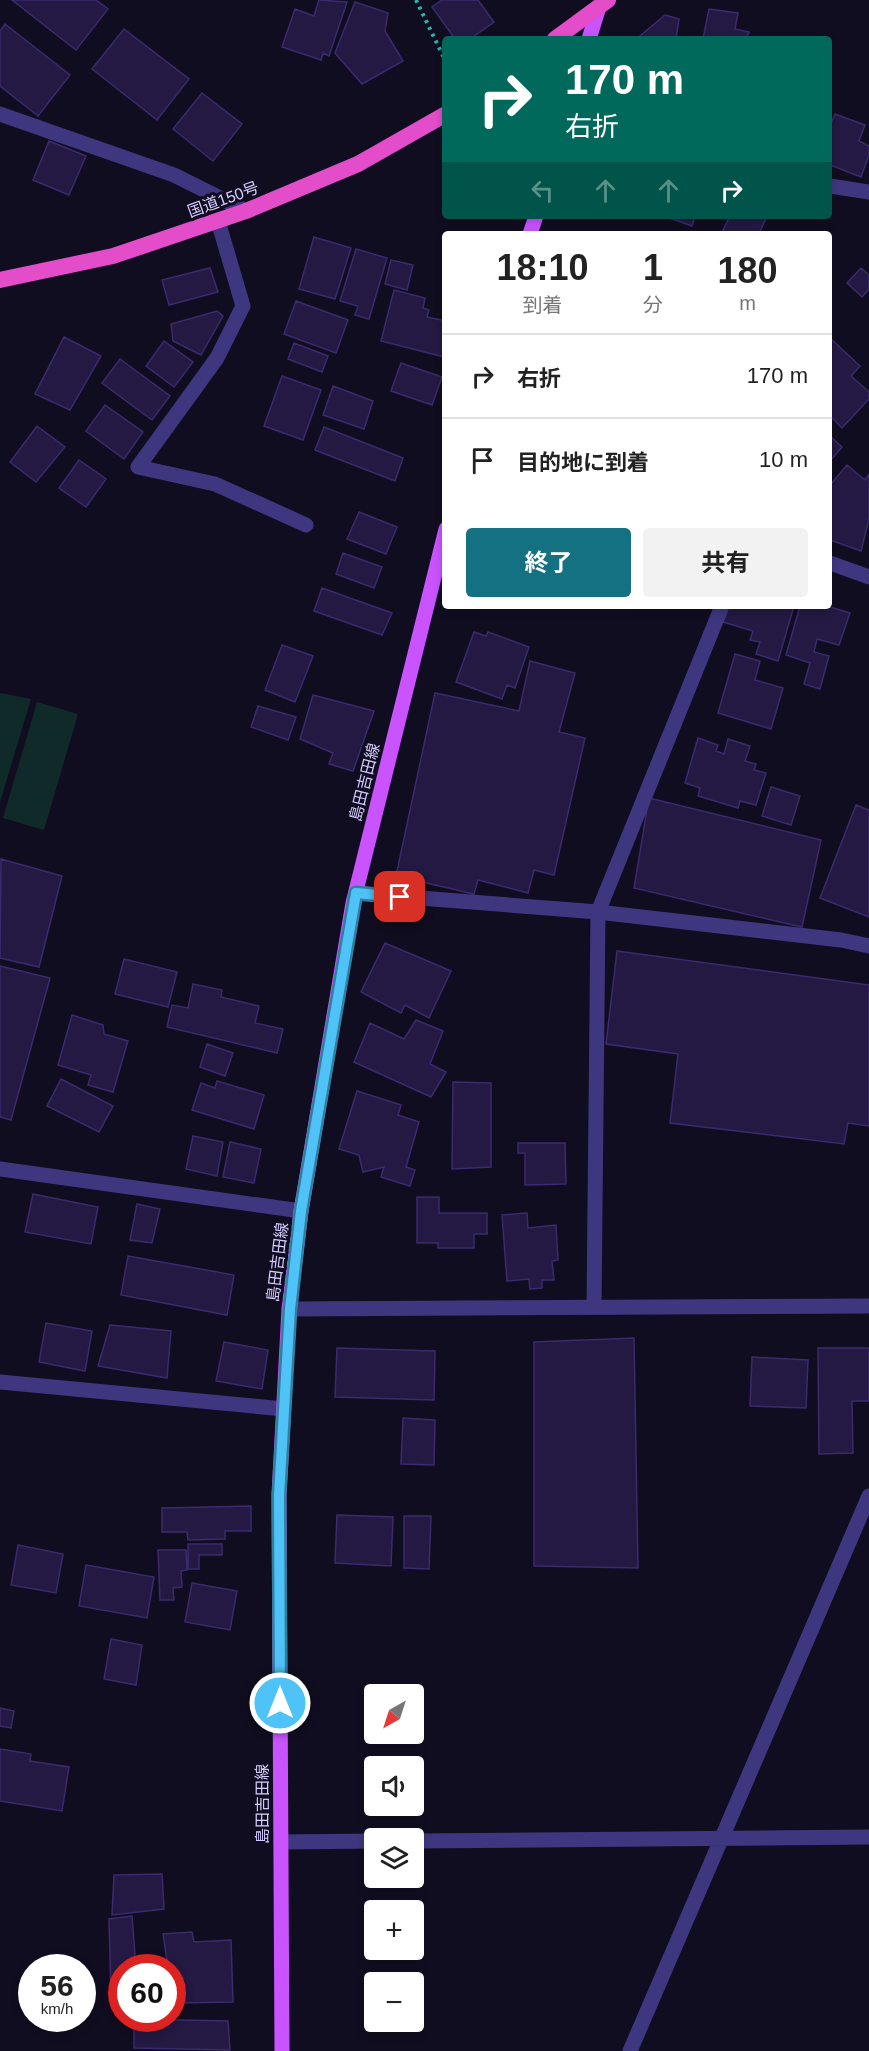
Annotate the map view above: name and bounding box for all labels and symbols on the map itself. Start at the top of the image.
street label: 国道150号 [185,179,261,220]
street label: 島田吉田線 [347,741,382,823]
pin [374,871,425,922]
street label: 島田吉田線 [264,1221,291,1303]
position arrow [248,1671,312,1735]
north arrow [364,1684,424,1744]
street label: 島田吉田線 [254,1764,271,1844]
speed limit sign: 60 [108,1954,186,2032]

